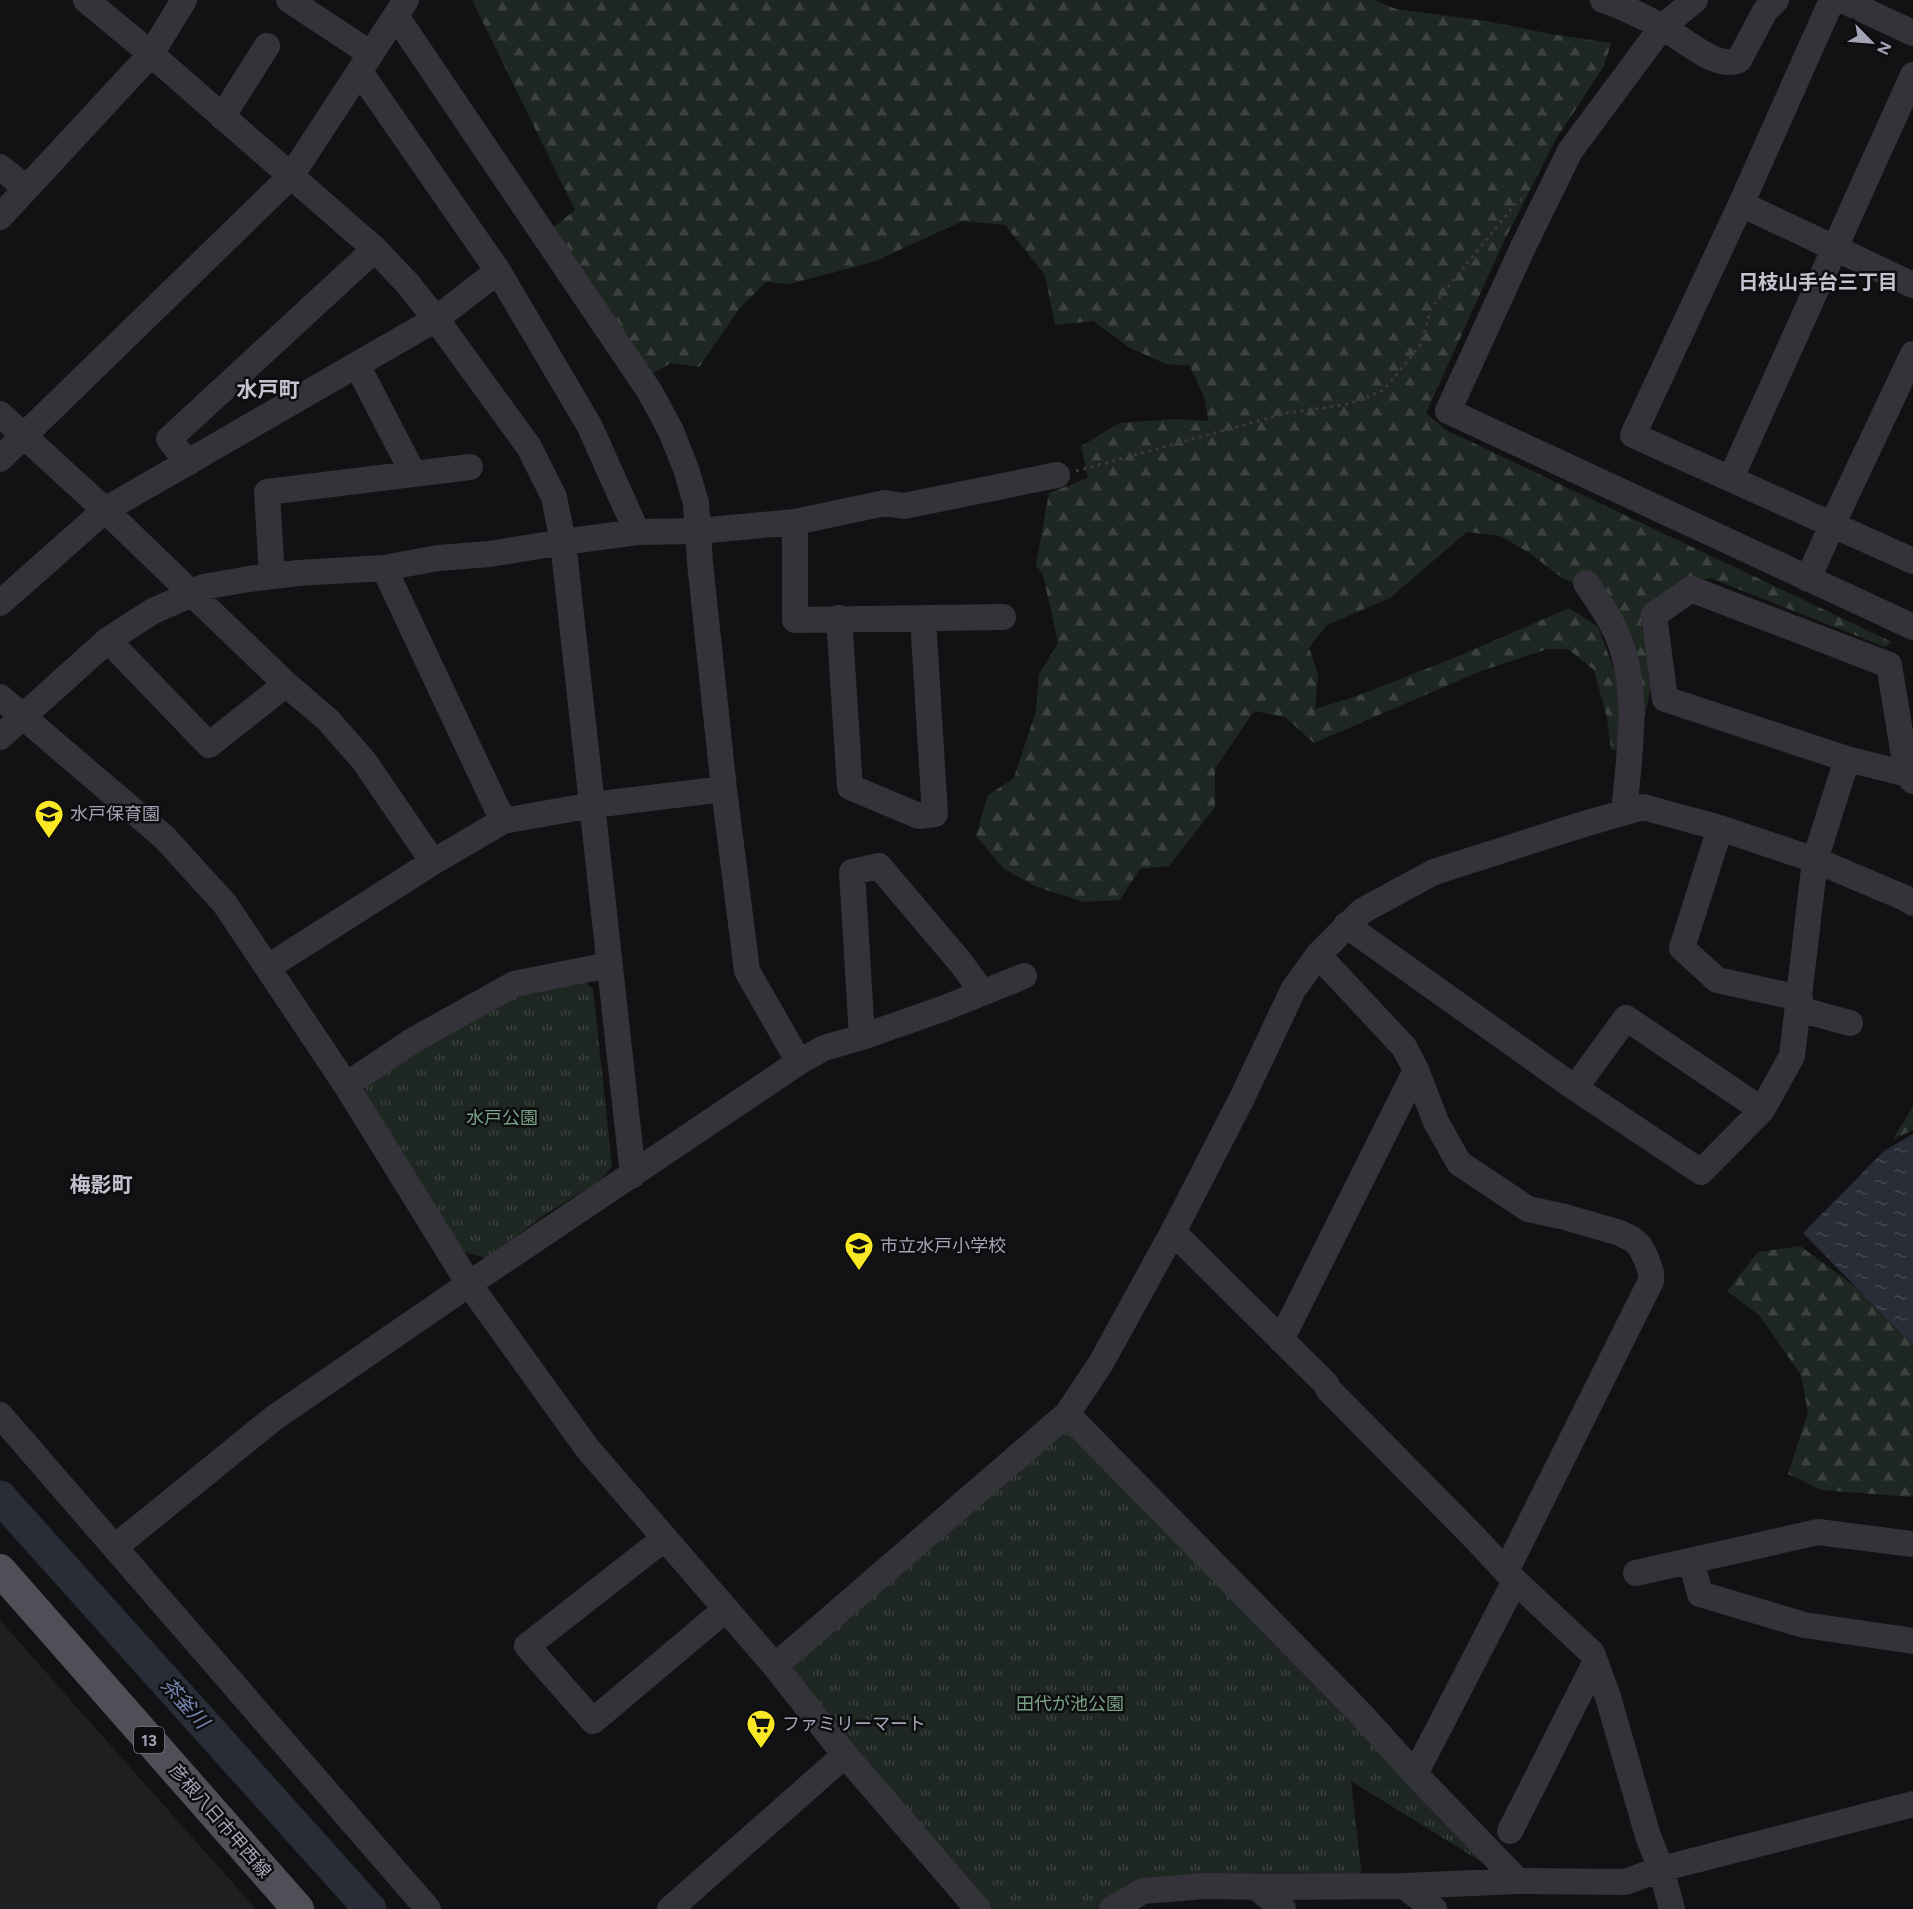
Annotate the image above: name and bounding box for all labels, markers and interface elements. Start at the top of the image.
north arrow [1841,12,1901,72]
text: N [1873,39,1895,58]
district label: 日枝山手台三丁目 [1738,270,1898,294]
district label: 水戸町 [237,377,300,402]
school or university icon: 水戸保育園 [33,798,65,840]
place label: 水戸保育園 [70,803,160,825]
park label: 水戸公園 [466,1107,538,1129]
district label: 梅影町 [70,1172,133,1197]
school or university icon: 市立水戸小学校 [843,1230,875,1272]
place label: 市立水戸小学校 [880,1235,1006,1257]
water label: 茶釜川 [156,1673,215,1735]
park label: 田代が池公園 [1016,1693,1124,1715]
supermarket icon: ファミリーマート [745,1708,777,1750]
place label: ファミリーマート [782,1713,926,1735]
road number: 13 [134,1727,164,1753]
street label: 彦根八日市甲西線 [164,1759,276,1883]

